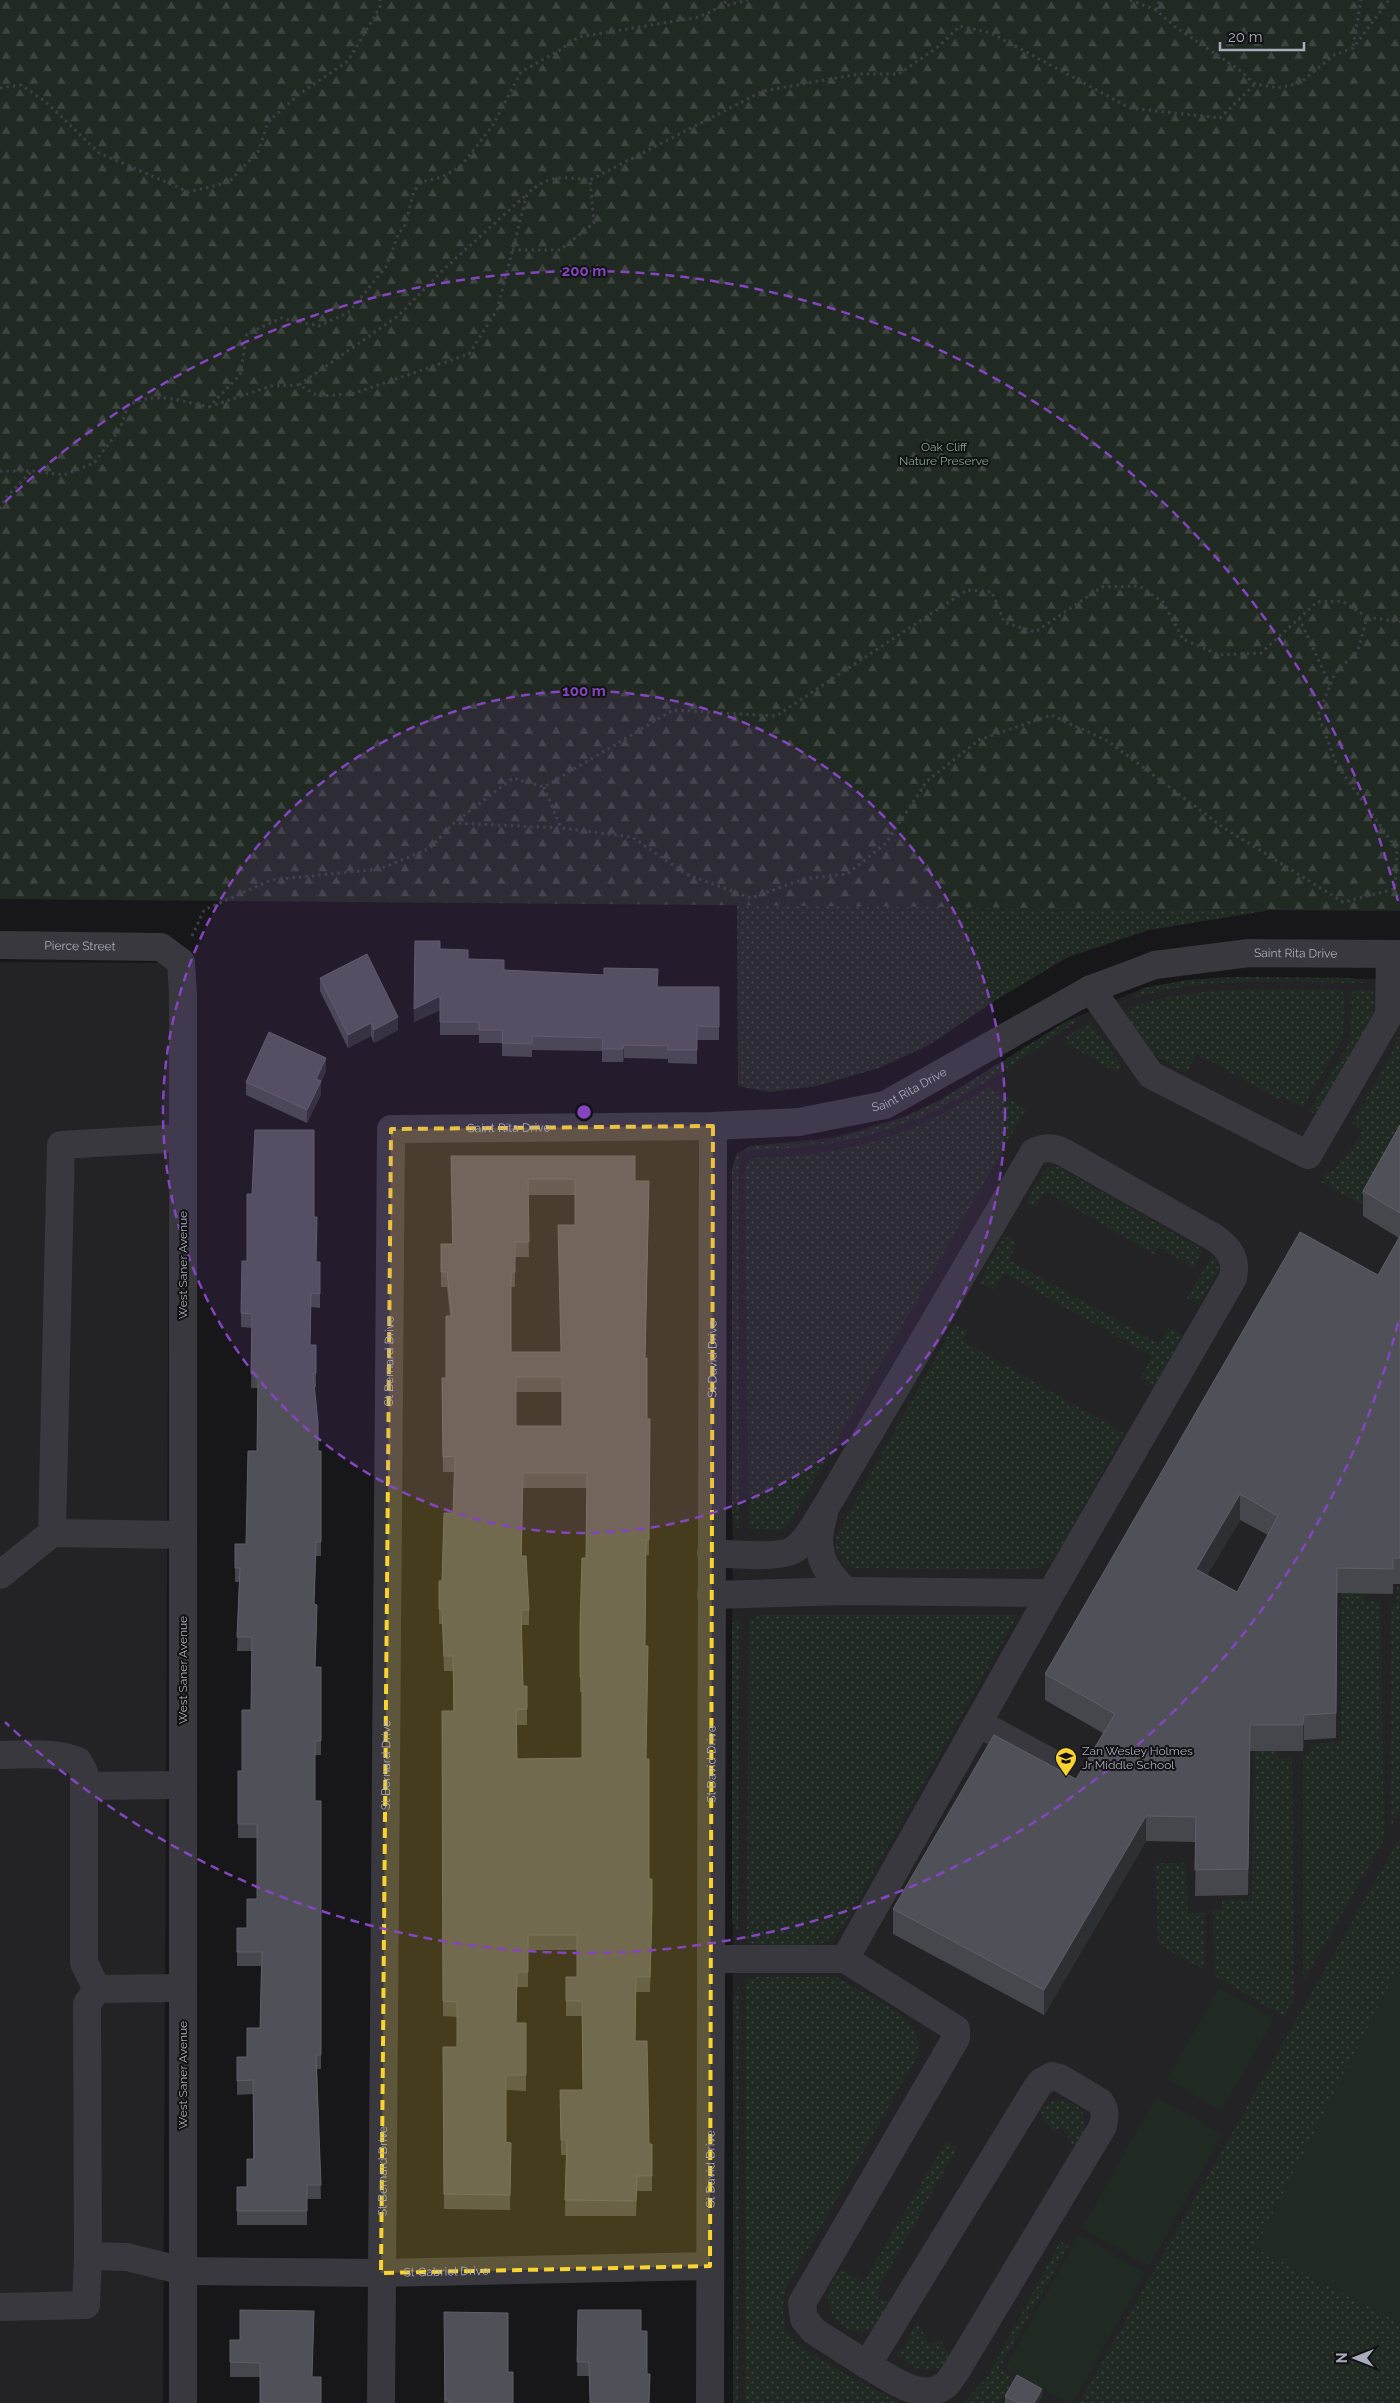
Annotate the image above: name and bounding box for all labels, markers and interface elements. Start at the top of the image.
scale bar [1220,20,1304,52]
text: 20 m [1228,28,1263,46]
text: 200 m [562,262,606,280]
park label: Oak Cliff Nature Preserve [899,440,989,468]
text: 100 m [562,682,606,700]
street label: Pierce Street [44,939,116,953]
street label: Saint Rita Drive [1254,946,1337,961]
street label: Saint Rita Drive [870,1065,949,1114]
centre of rings [575,1103,593,1121]
street label: Saint Rita Drive [467,1121,551,1135]
street label: West Saner Avenue [176,1211,190,1319]
street label: St Bernard Drive [382,1316,397,1406]
street label: St David Drive [705,1320,720,1398]
street label: West Saner Avenue [176,1616,190,1724]
street label: St Bernard Drive [379,1720,393,1810]
street label: St David Drive [704,1725,719,1803]
place label: Zan Wesley Holmes Jr Middle School [1082,1744,1193,1772]
school or university icon: Zan Wesley Holmes Jr Middle School [1054,1746,1078,1777]
street label: West Saner Avenue [176,2021,190,2129]
street label: St Bernard Drive [375,2126,390,2216]
street label: St David Drive [703,2130,718,2208]
street label: St Gabriel Drive [403,2264,489,2280]
north arrow [1330,2333,1380,2383]
text: N [1334,2353,1350,2363]

